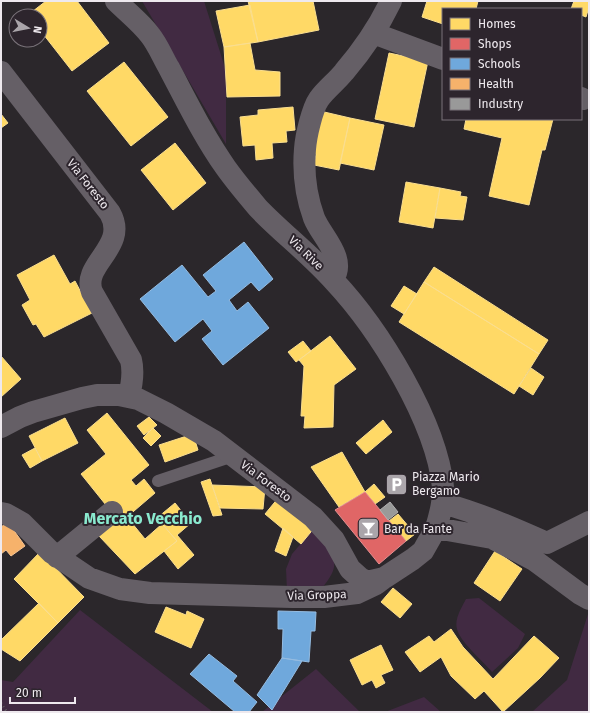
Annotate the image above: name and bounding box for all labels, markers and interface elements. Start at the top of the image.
north arrow [8,8,48,48]
legend [442,8,582,120]
text: Homes [478,17,516,31]
text: N [30,25,44,34]
text: Shops [478,37,512,51]
text: Schools [478,57,521,71]
text: Health [478,77,514,91]
text: Industry [478,97,523,111]
street label: Via Foresto [64,156,112,212]
street label: Via Rive [286,233,326,273]
street label: Via Foresto [238,457,294,505]
place label: Piazza Mario Bergamo [412,470,480,498]
parking icon: Piazza Mario Bergamo [383,471,409,497]
district label: Mercato Vecchio [84,509,202,528]
bar icon: Bar da Fante [355,516,381,542]
place label: Bar da Fante [384,522,452,536]
street label: Via Groppa [287,587,347,603]
scale bar [10,679,75,705]
text: 20 m [16,686,42,700]

